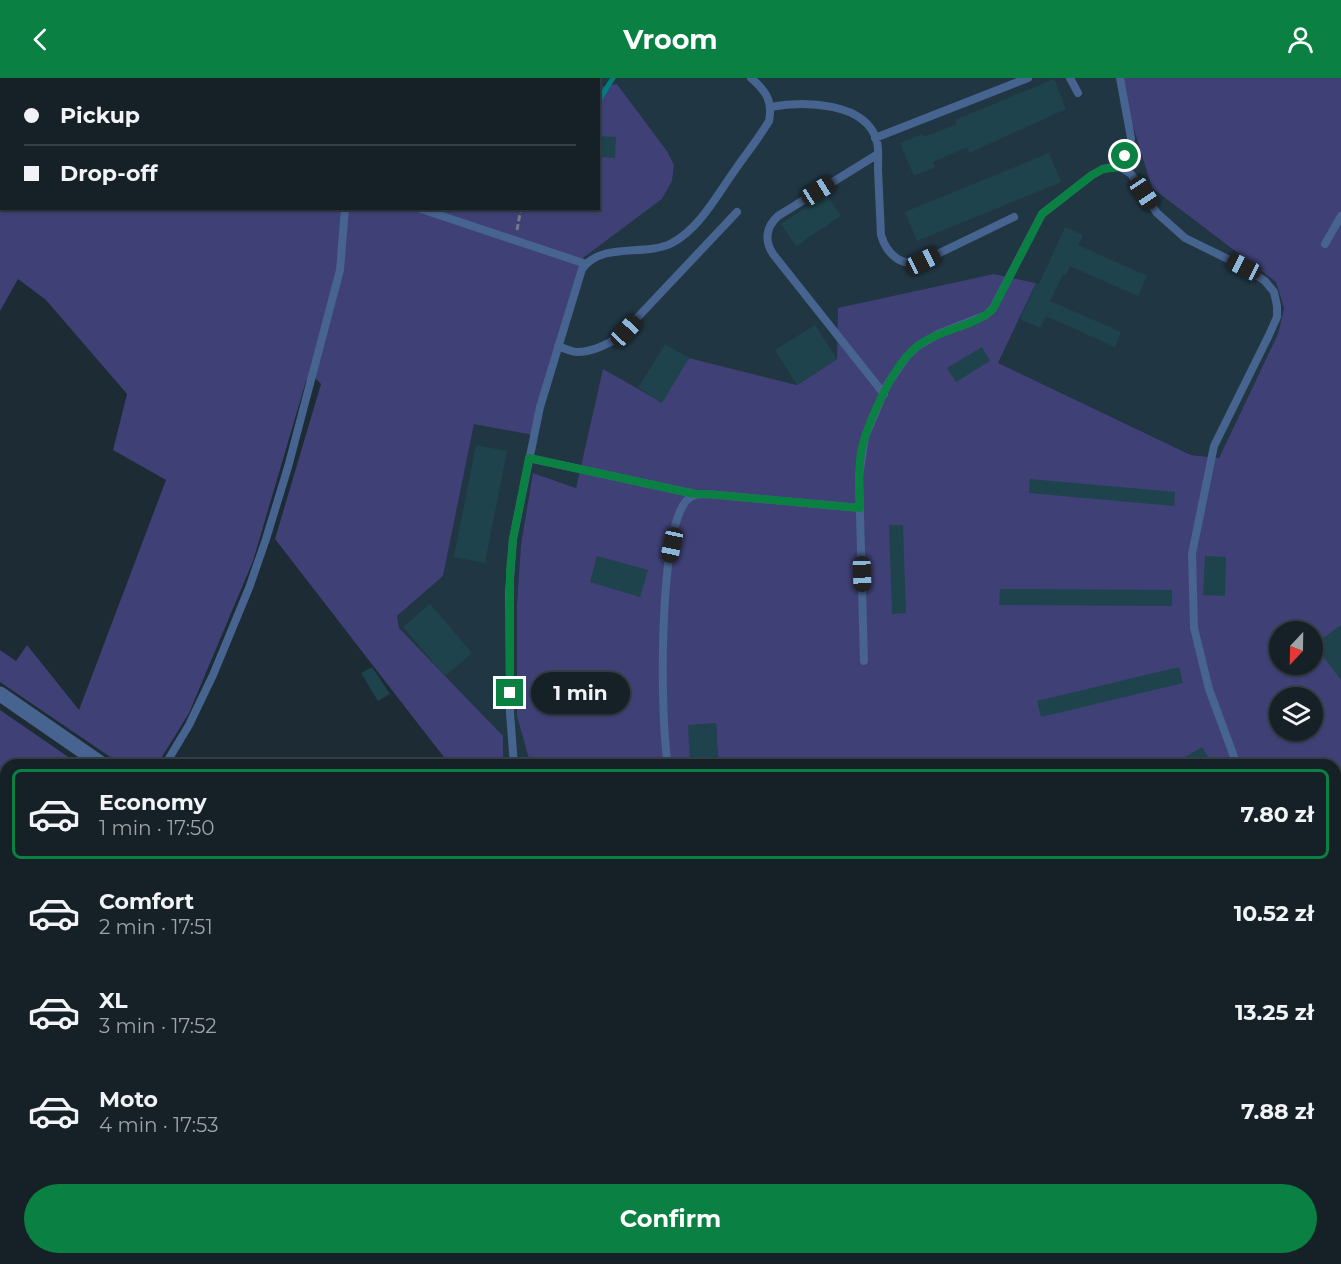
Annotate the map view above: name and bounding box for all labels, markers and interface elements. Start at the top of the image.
icon: back [24,23,57,56]
text: Vroom [623,23,718,56]
icon: person [1284,23,1317,56]
text: Pickup [60,102,140,129]
route start [1111,142,1138,169]
text: Drop-off [60,160,158,187]
car [1126,173,1162,213]
car [798,174,838,208]
car [903,245,943,277]
car [1224,251,1264,283]
car [607,312,645,350]
car [659,526,685,564]
car [852,556,872,592]
north arrow [1269,621,1323,675]
map controls [1269,621,1323,741]
callout: 1 min [531,672,630,714]
route end [496,679,523,706]
text: 1 min [553,681,608,705]
button: layers [1269,687,1323,741]
icon: car [27,787,81,841]
text: Economy [99,789,207,816]
text: 7.80 zł [1241,801,1314,828]
text: 1 min · 17:50 [99,816,215,840]
icon: car [27,886,81,940]
text: Comfort [99,888,194,915]
text: 10.52 zł [1234,900,1314,927]
text: 2 min · 17:51 [99,915,213,939]
icon: car [27,985,81,1039]
text: XL [99,987,128,1014]
text: 13.25 zł [1235,999,1314,1026]
text: 3 min · 17:52 [99,1014,217,1038]
icon: car [27,1084,81,1138]
text: Moto [99,1086,158,1113]
text: 7.88 zł [1241,1098,1314,1125]
text: 4 min · 17:53 [99,1113,218,1137]
button: Confirm [24,1184,1317,1253]

